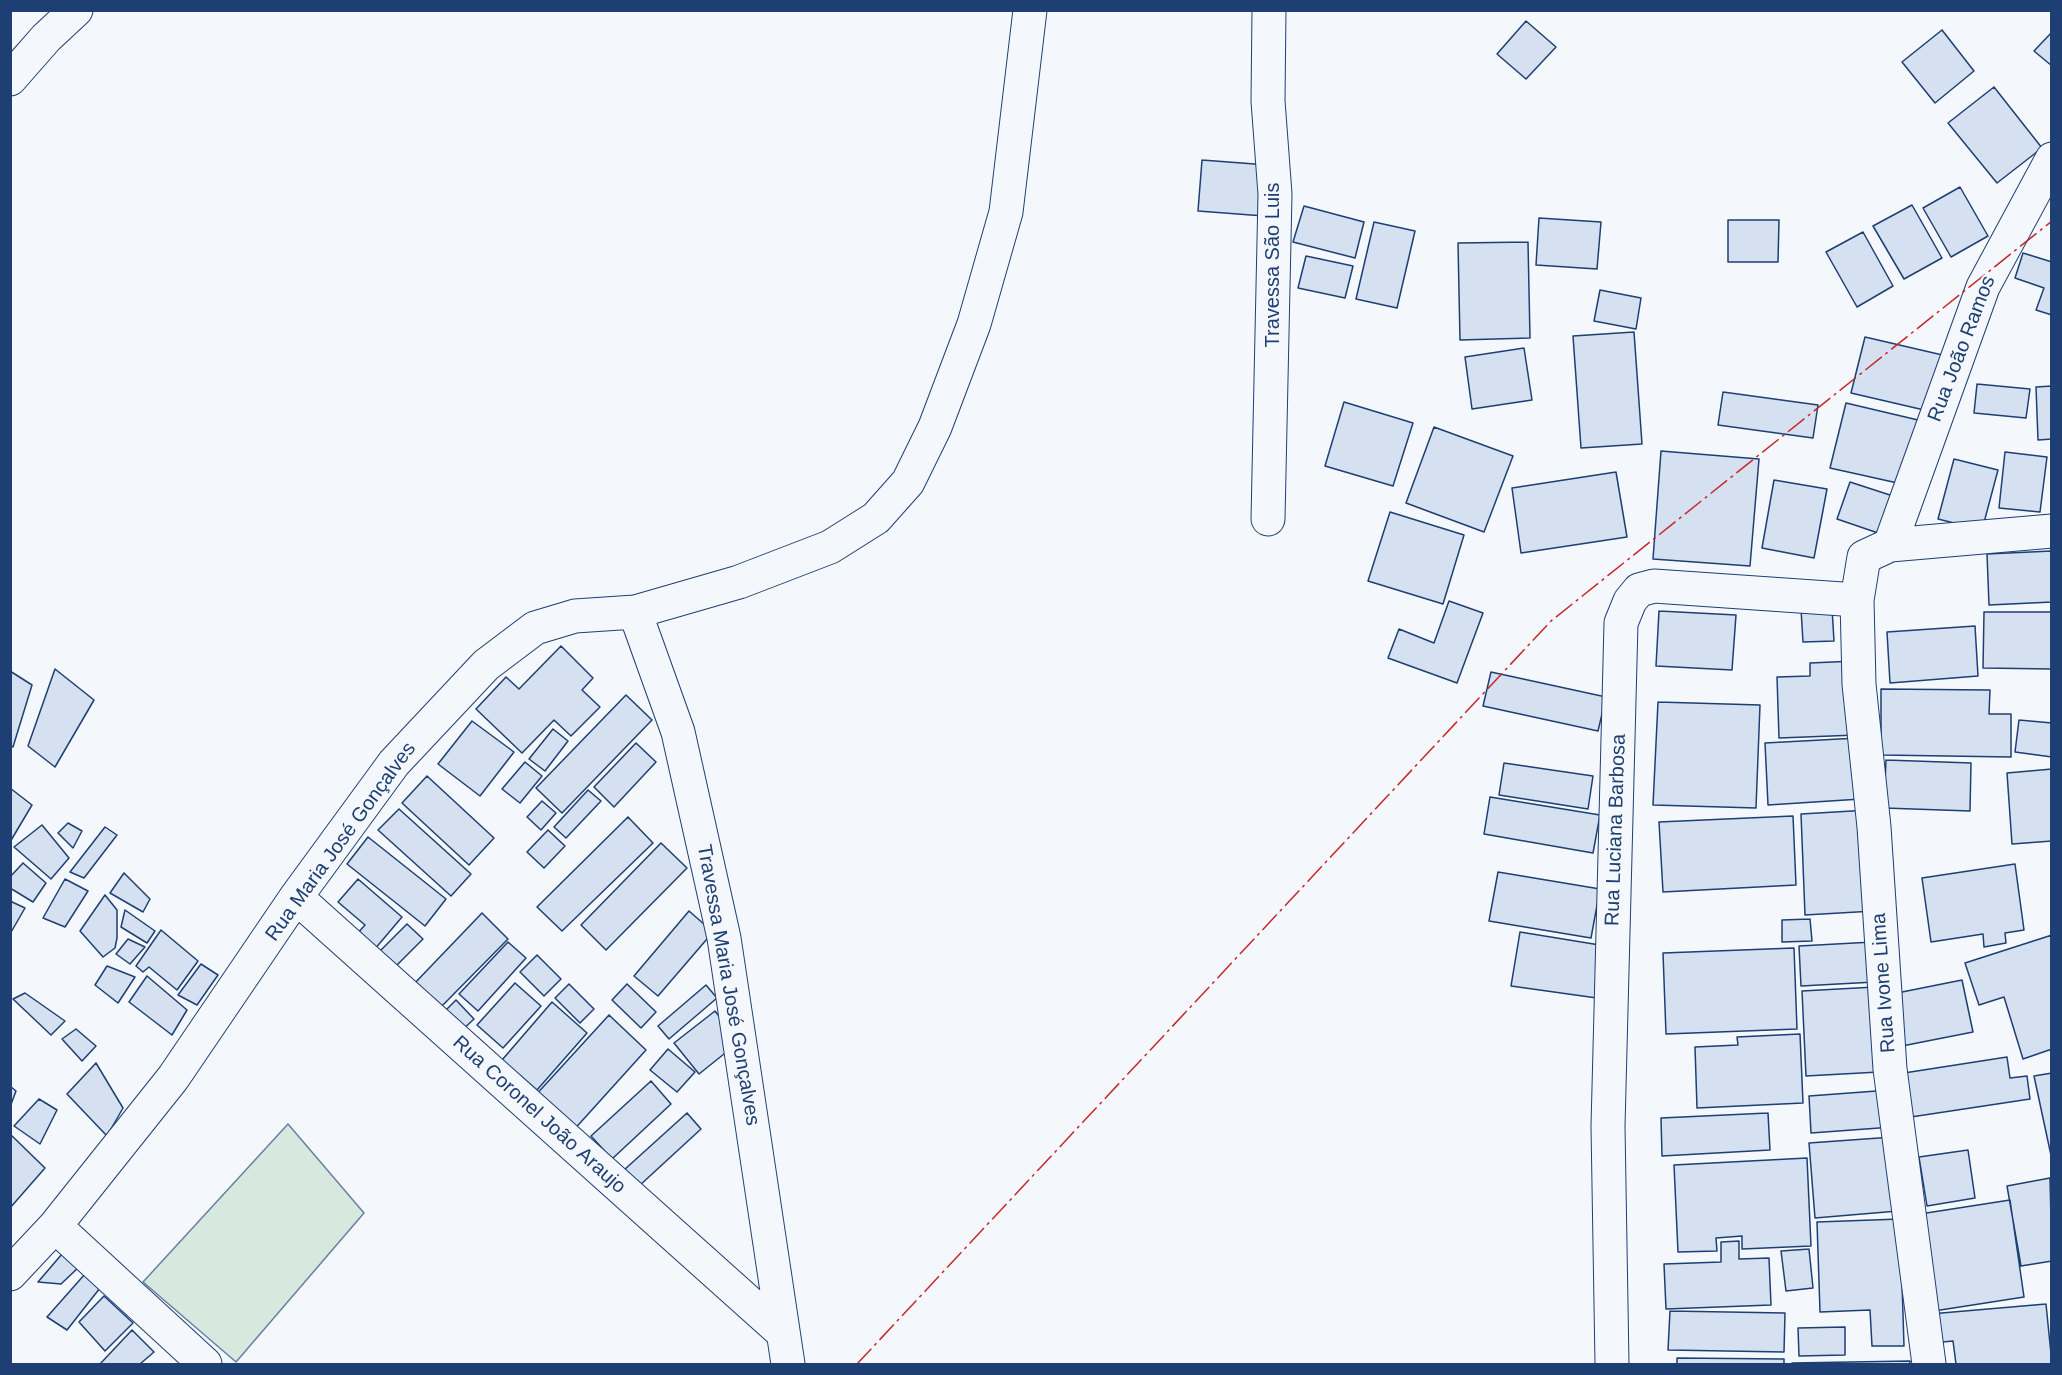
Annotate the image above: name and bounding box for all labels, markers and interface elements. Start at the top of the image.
street label: Travessa São Luis [1261,183,1285,347]
street label: Rua João Ramos [1923,273,2001,425]
street label: Rua Luciana Barbosa [1601,733,1631,927]
street label: Rua Maria José Gonçalves [261,738,421,946]
street label: Travessa Maria José Gonçalves [691,843,765,1127]
street label: Rua Ivone Lima [1867,912,1901,1054]
street label: Rua Coronel João Araujo [448,1031,630,1199]

